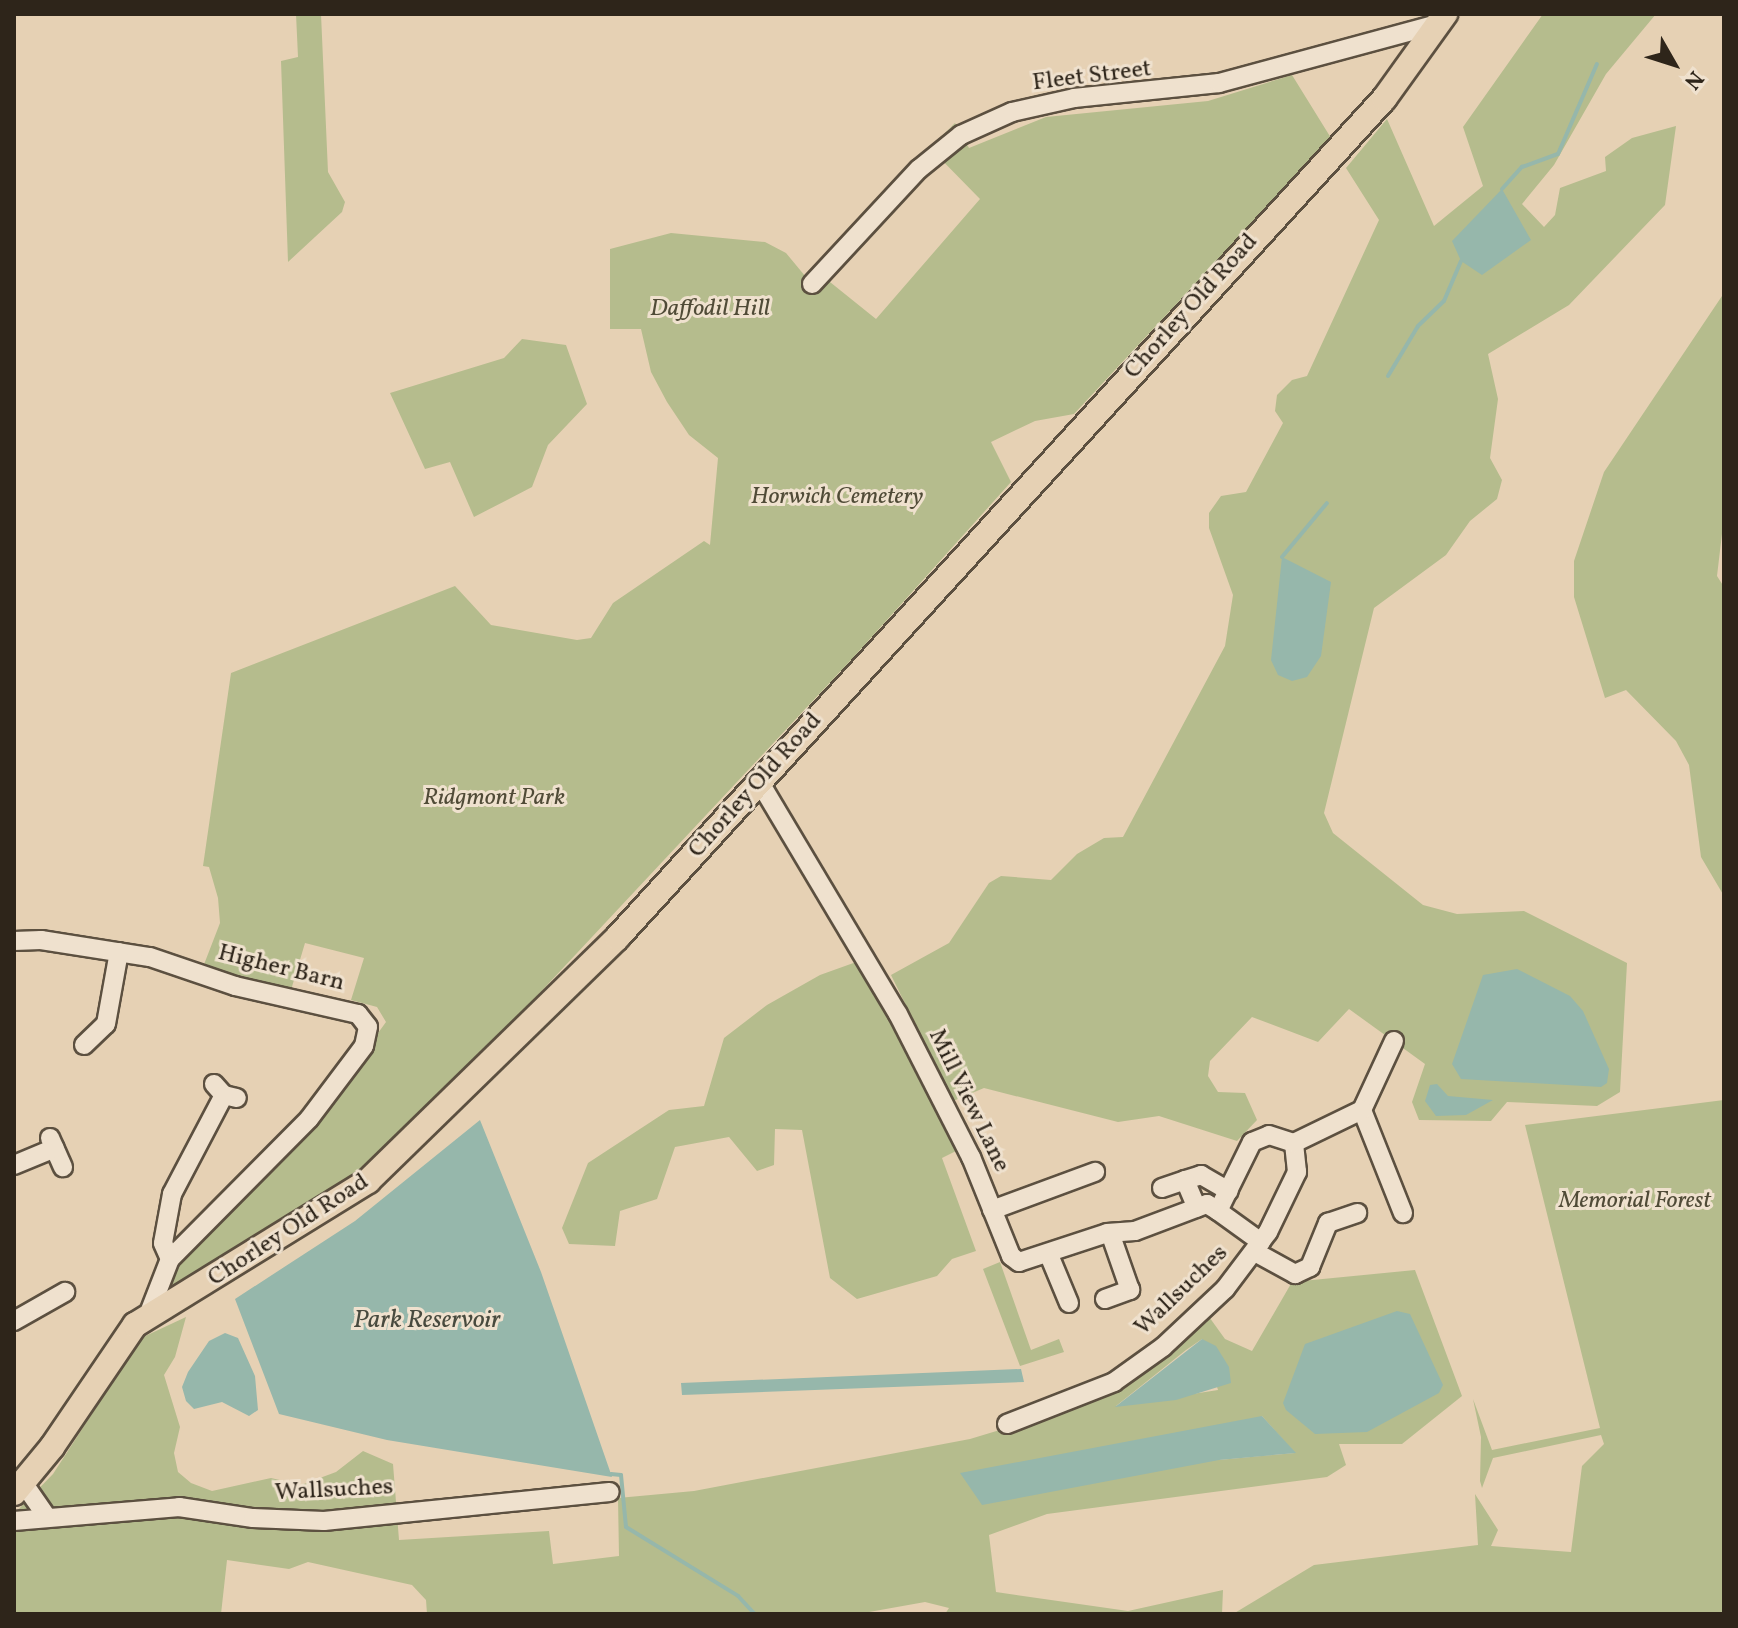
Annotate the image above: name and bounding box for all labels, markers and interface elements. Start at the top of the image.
north arrow [1634,24,1714,104]
street label: Fleet Street [1031,55,1153,99]
text: N [1676,63,1710,95]
street label: Chorley Old Road [1119,228,1265,386]
park label: Daffodil Hill [650,296,770,324]
park label: Horwich Cemetery [751,484,923,512]
street label: Chorley Old Road [683,707,829,865]
park label: Ridgmont Park [423,785,565,813]
street label: Higher Barn [215,939,347,999]
street label: Mill View Lane [921,1024,1015,1178]
street label: Chorley Old Road [203,1168,375,1294]
park label: Memorial Forest [1559,1188,1711,1216]
street label: Wallsuches [1129,1239,1235,1343]
water label: Park Reservoir [353,1305,501,1337]
street label: Wallsuches [274,1474,394,1508]

